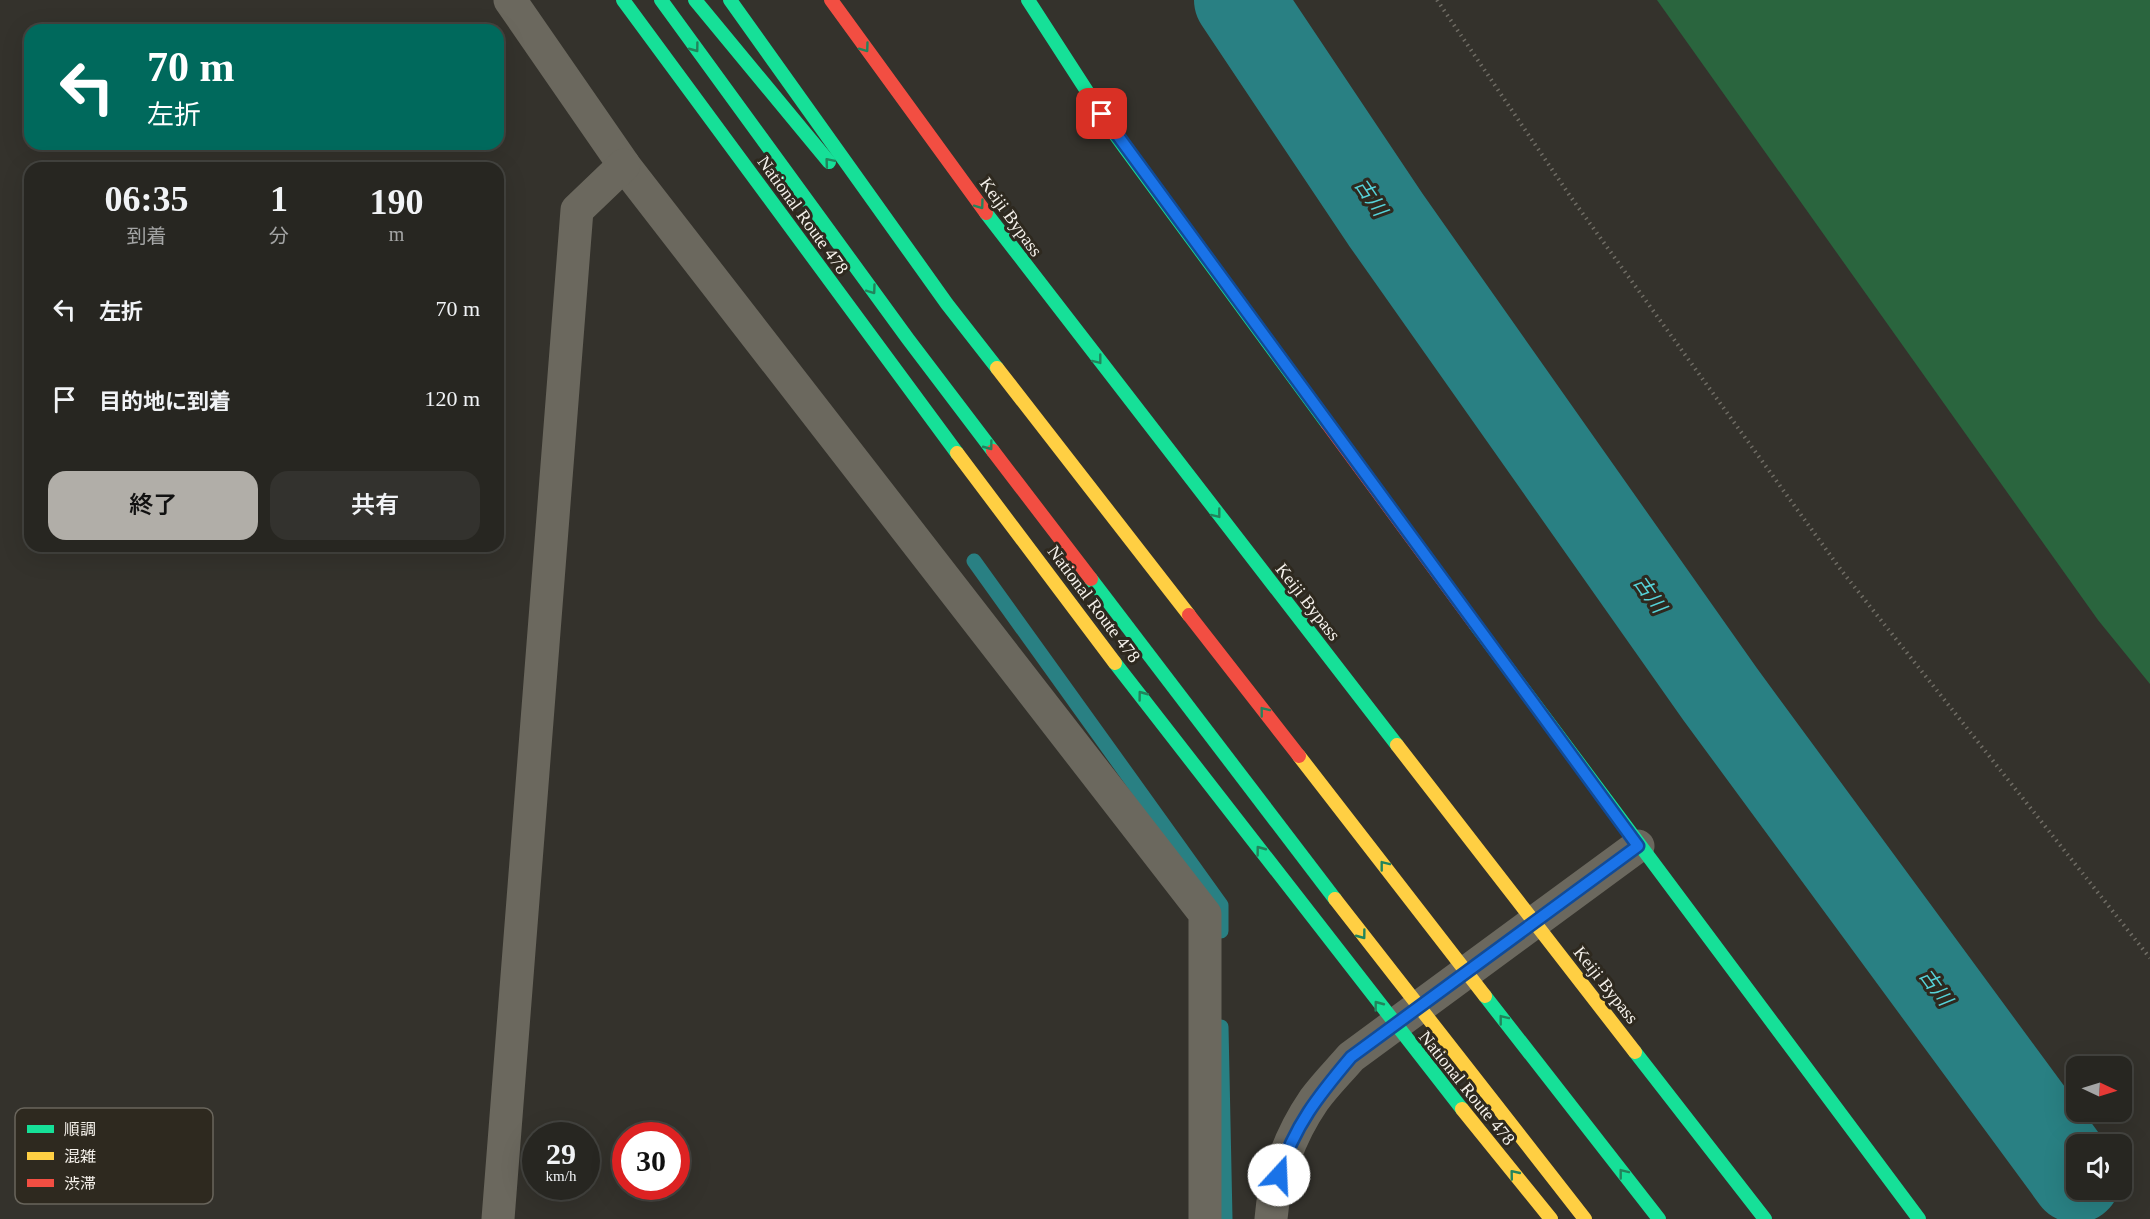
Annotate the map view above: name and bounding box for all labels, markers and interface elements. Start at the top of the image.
one-way arrow [688,41,699,52]
one-way arrow [857,41,868,52]
text: 70 m [147,44,235,90]
icon: left [48,48,126,126]
pin [1076,88,1127,139]
icon: arrive [1085,97,1118,130]
text: 左折 [147,100,201,130]
street label: National Route 478 [753,152,853,278]
one-way arrow [826,158,837,169]
street label: Keiji Bypass [976,174,1046,260]
water label: 古川 [1351,174,1392,221]
text: 06:35 [105,179,189,219]
text: 1 [270,179,288,219]
text: 190 [370,182,424,222]
one-way arrow [972,199,983,210]
text: m [389,223,404,245]
text: 到着 [127,225,167,247]
text: 分 [269,225,289,247]
one-way arrow [865,283,876,294]
icon: left [48,293,81,326]
text: 70 m [435,296,480,321]
text: 左折 [99,299,143,324]
one-way arrow [1090,354,1101,365]
icon: arrive [48,383,81,416]
text: 120 m [424,386,480,411]
text: 目的地に到着 [99,389,231,414]
one-way arrow [982,439,993,450]
button: 終了 [48,471,258,540]
button: 共有 [270,471,480,540]
one-way arrow [1210,508,1221,519]
street label: National Route 478 [1044,542,1144,666]
street label: Keiji Bypass [1272,559,1344,645]
water label: 古川 [1630,571,1672,618]
one-way arrow [1138,691,1149,702]
one-way arrow [1260,707,1271,718]
one-way arrow [1256,846,1267,857]
one-way arrow [1380,861,1391,872]
one-way arrow [1355,928,1366,939]
street label: Keiji Bypass [1570,942,1642,1028]
water label: 古川 [1915,964,1958,1011]
one-way arrow [1375,1001,1386,1012]
one-way arrow [1500,1015,1511,1026]
street label: National Route 478 [1415,1027,1519,1149]
north arrow [2066,1056,2132,1122]
map controls [2066,1056,2132,1200]
legend [15,1108,213,1204]
text: 順調 [64,1121,96,1138]
speed limit sign: 30 [612,1122,690,1200]
button: sound [2066,1134,2132,1200]
text: 29 [546,1137,576,1170]
position arrow [1247,1143,1311,1207]
text: 混雑 [64,1148,96,1165]
text: km/h [546,1168,576,1184]
one-way arrow [1510,1169,1521,1180]
one-way arrow [1620,1169,1631,1180]
text: 渋滞 [64,1175,96,1192]

